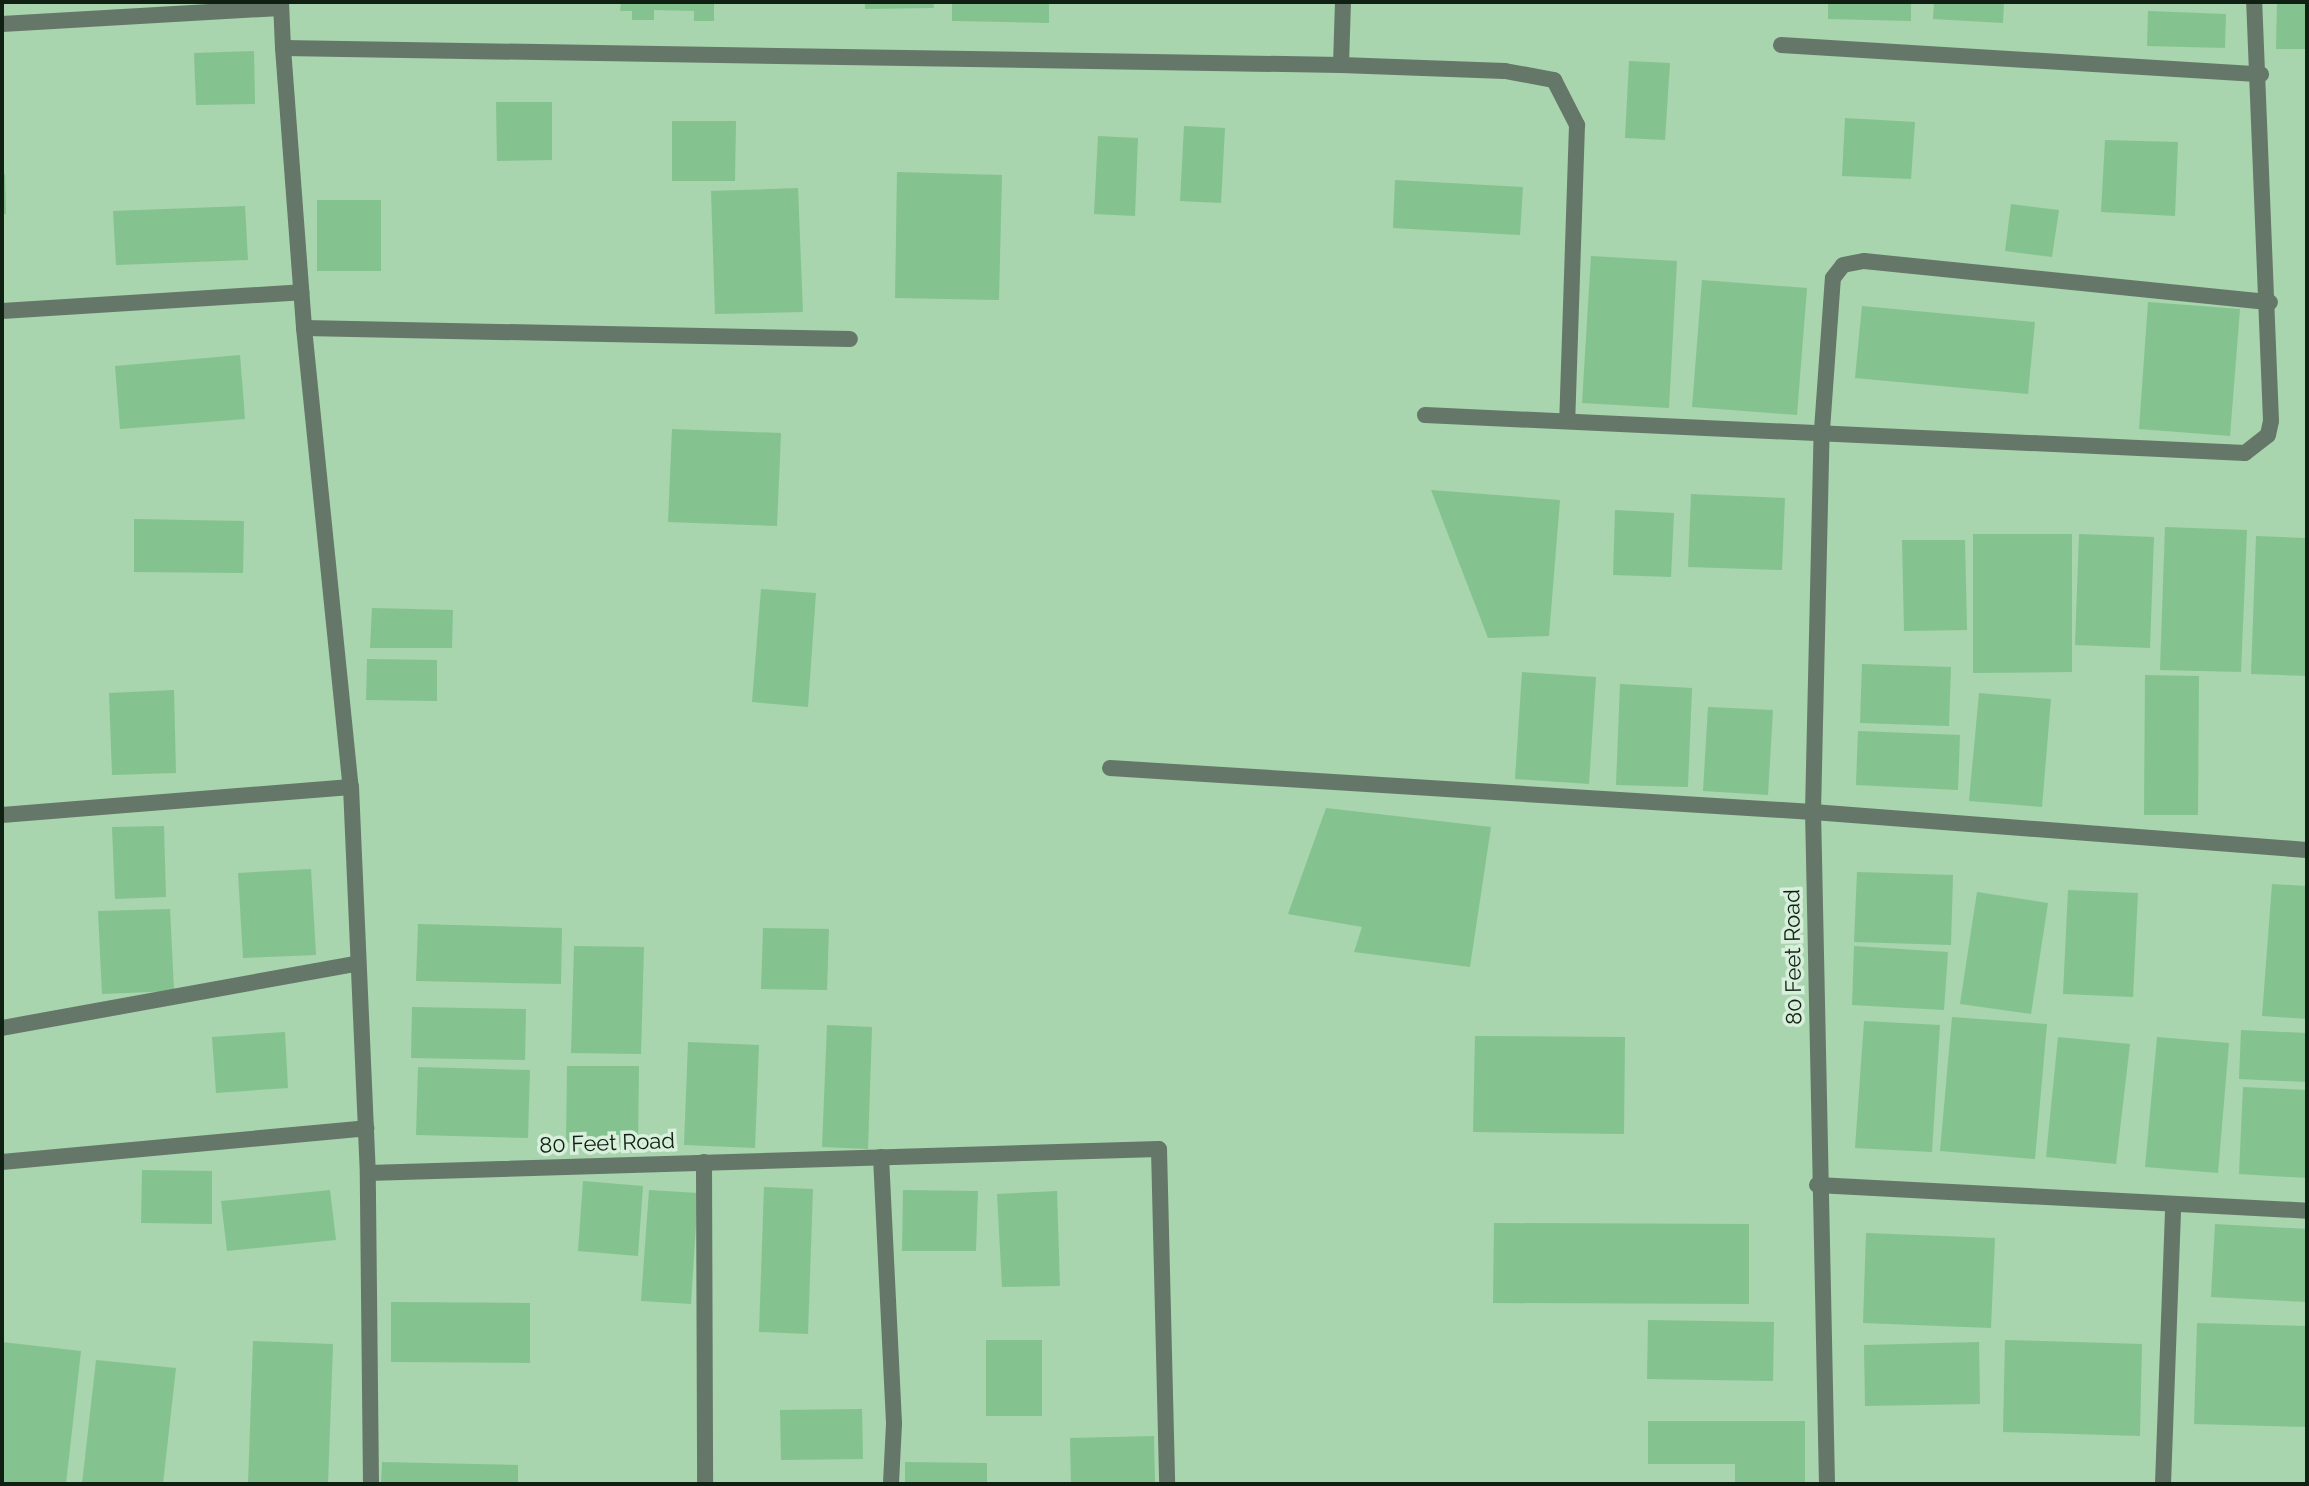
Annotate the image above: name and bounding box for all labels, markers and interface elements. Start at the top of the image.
street label: 80 Feet Road [1779,889,1807,1025]
street label: 80 Feet Road [539,1127,675,1159]

